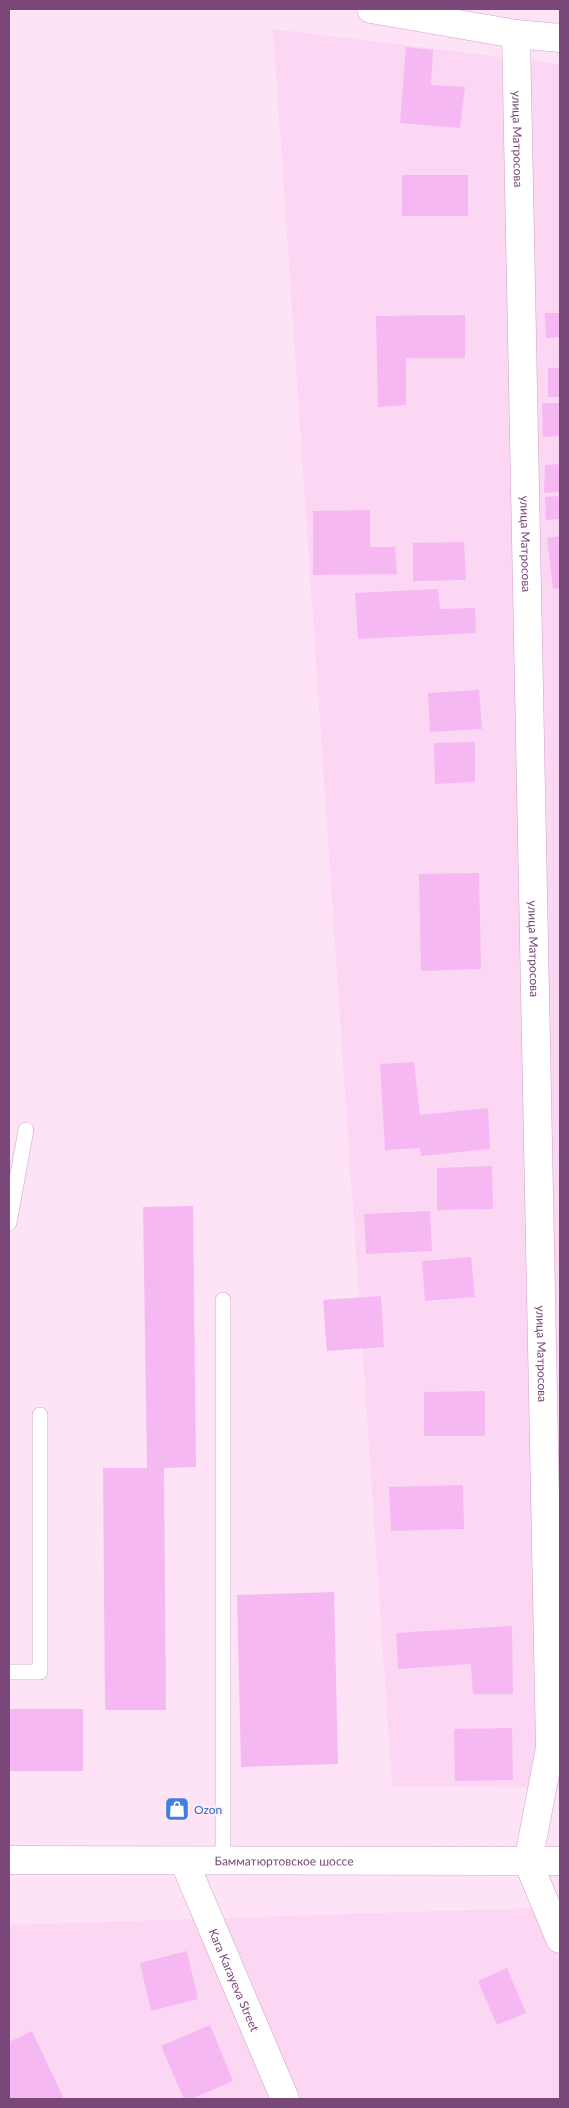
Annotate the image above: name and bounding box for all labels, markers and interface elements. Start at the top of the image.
street label: улица Матросова [510,90,527,187]
street label: улица Матросова [518,495,535,592]
street label: улица Матросова [526,900,543,997]
street label: улица Матросова [534,1305,551,1402]
shop icon: Ozon [164,1796,190,1822]
place label: Ozon [194,1802,222,1817]
street label: Бамматюртовское шоссе [214,1853,354,1868]
street label: Kara Karayeva Street [206,1926,263,2034]

